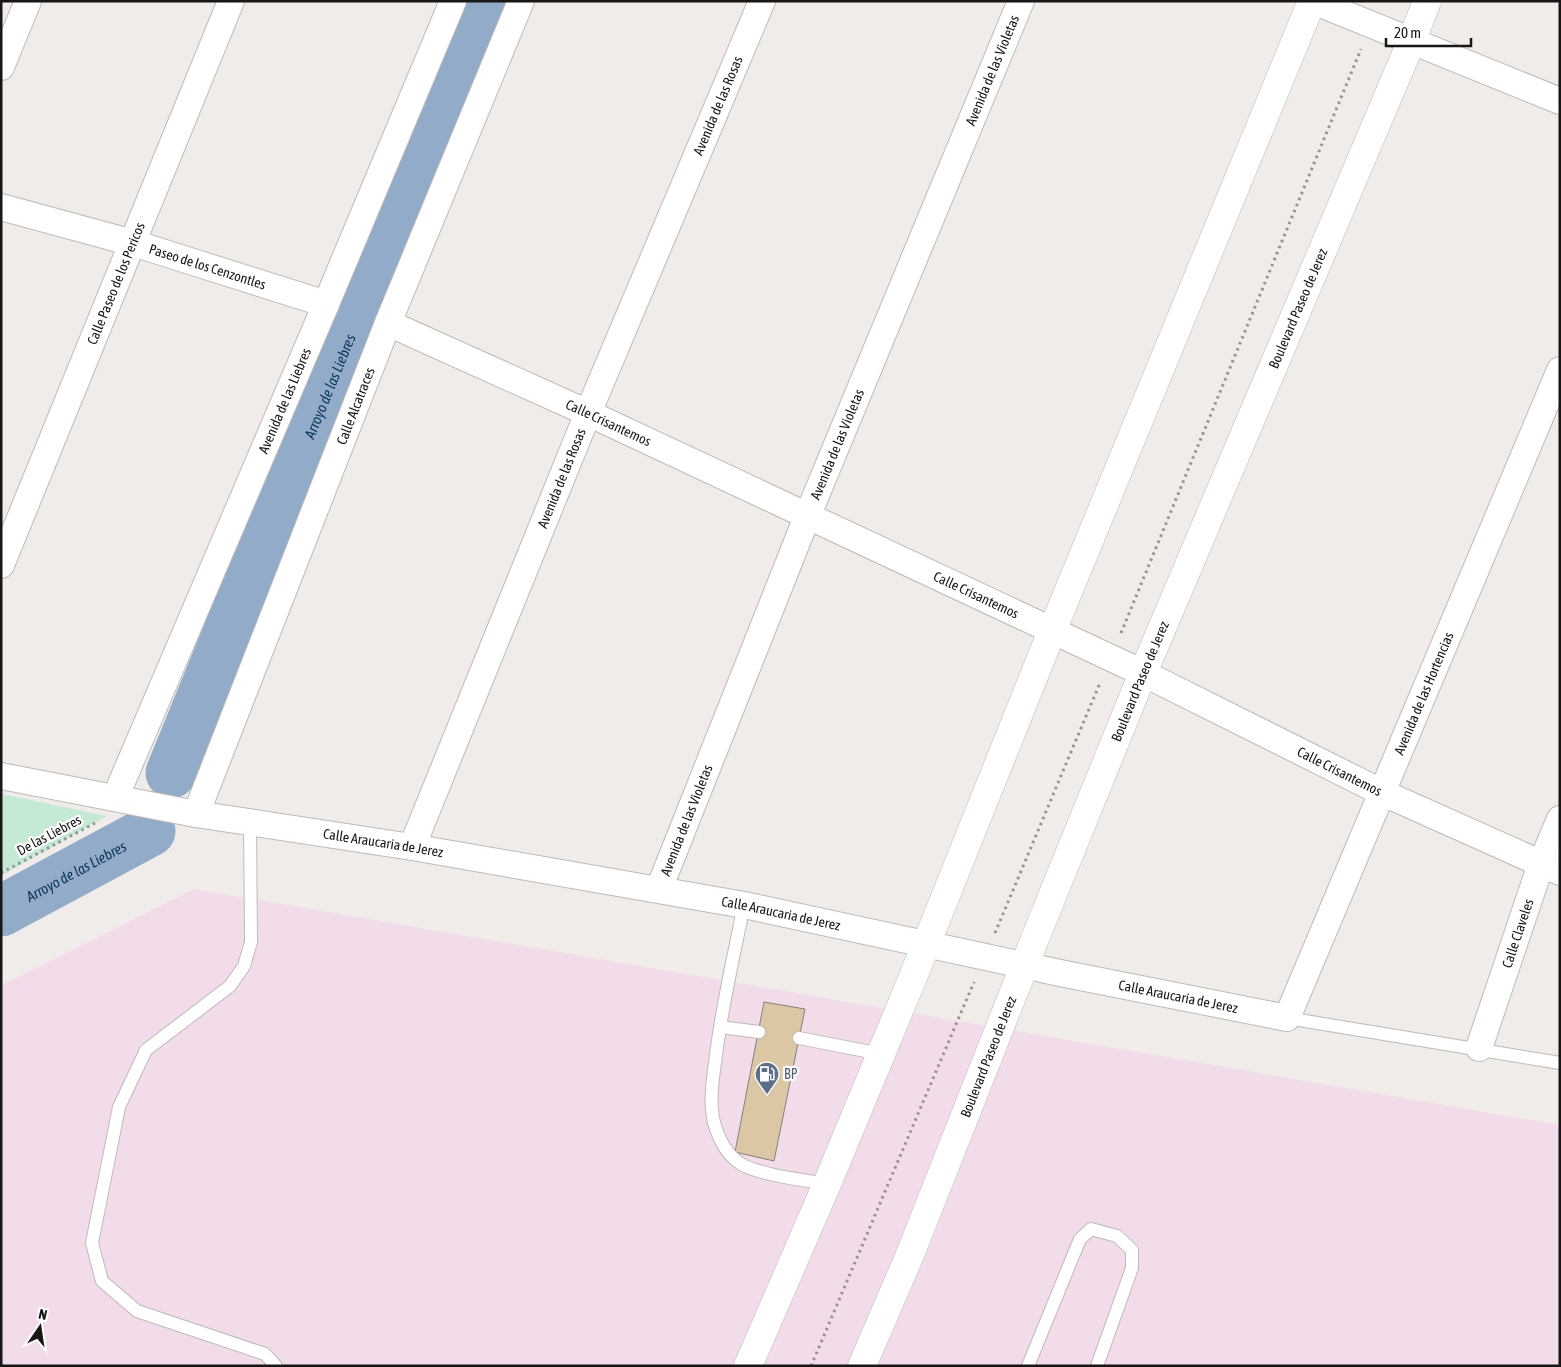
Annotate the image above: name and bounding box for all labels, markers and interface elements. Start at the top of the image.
street label: Avenida de las Violetas [962,13,1022,128]
scale bar [1386,15,1471,47]
text: 20 m [1394,24,1421,41]
street label: Avenida de las Rosas [690,54,746,158]
street label: Calle Paseo de los Pericos [84,220,148,347]
street label: Paseo de los Cenzontles [147,241,268,293]
street label: Boulevard Paseo de Jerez [1265,246,1330,371]
water label: Arroyo de las Liebres [300,331,358,442]
street label: Avenida de las Liebres [255,346,314,456]
street label: Calle Alcatraces [333,365,378,447]
street label: Avenida de las Violetas [807,387,867,502]
street label: Calle Crisantemos [563,396,654,449]
street label: Avenida de las Rosas [534,426,589,530]
street label: Calle Crisantemos [931,568,1021,622]
street label: Boulevard Paseo de Jerez [1108,619,1172,744]
street label: Avenida de las Hortencias [1391,630,1457,757]
street label: Calle Crisantemos [1295,744,1384,799]
street label: Avenida de las Violetas [657,762,716,878]
street label: De las Liebres [14,811,84,859]
street label: Calle Araucaria de Jerez [322,826,444,860]
water label: Arroyo de las Liebres [22,837,129,905]
street label: Calle Araucaria de Jerez [720,893,842,934]
street label: Calle Claveles [1499,897,1537,970]
street label: Calle Araucaria de Jerez [1117,977,1239,1016]
street label: Boulevard Paseo de Jerez [957,994,1019,1120]
fuel station icon: BP [754,1061,780,1095]
place label: BP [784,1066,798,1082]
north arrow [15,1302,65,1352]
text: N [37,1306,49,1323]

